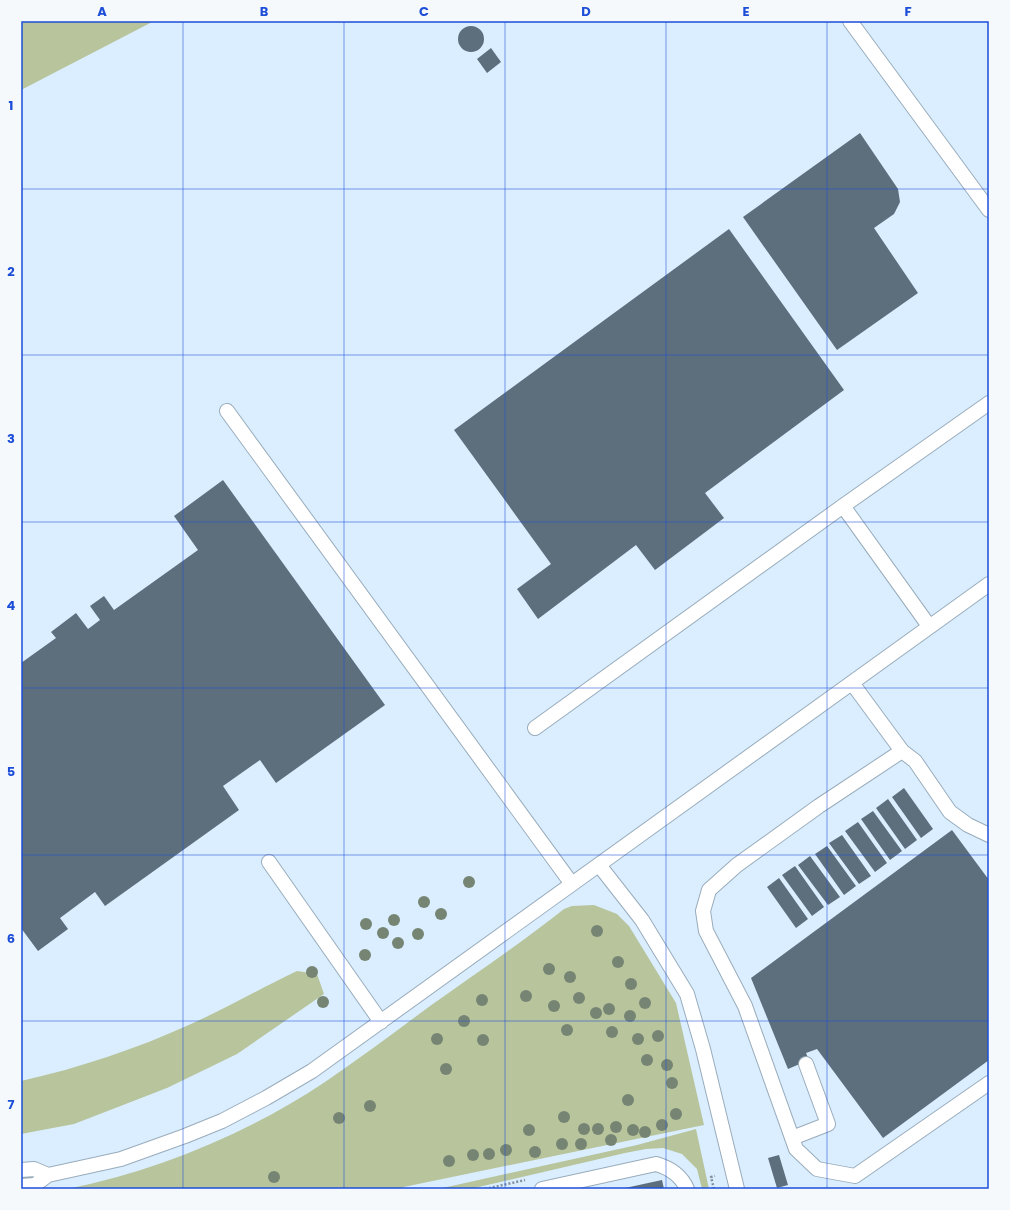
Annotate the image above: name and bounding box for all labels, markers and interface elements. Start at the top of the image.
text: A [97,2,107,21]
text: B [260,2,269,21]
text: C [419,2,429,21]
text: D [581,2,591,21]
text: E [742,2,750,21]
text: F [904,2,912,21]
text: 1 [9,96,13,115]
text: 2 [7,262,15,281]
text: 3 [7,429,15,448]
text: 4 [7,596,16,615]
text: 5 [7,762,15,781]
text: 6 [7,929,15,948]
text: 7 [8,1095,15,1114]

